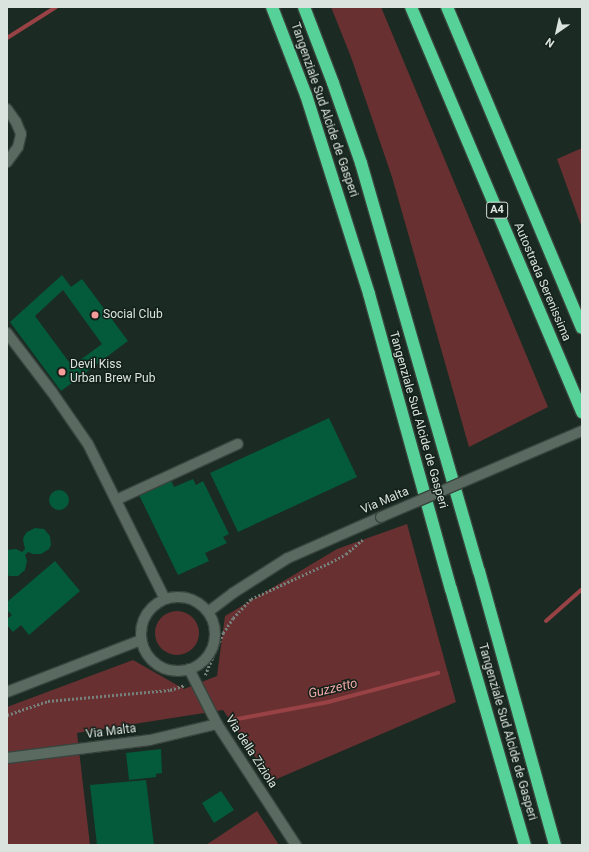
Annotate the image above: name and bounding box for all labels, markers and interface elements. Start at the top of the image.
north arrow [537,12,577,52]
street label: Tangenziale Sud Alcide de Gasperi [287,21,361,199]
text: N [543,35,557,50]
road number: A4 [486,201,508,219]
street label: Autostrada Serenissima [510,221,574,343]
place label: Social Club [103,308,163,322]
marker: Social Club [90,310,100,320]
street label: Tangenziale Sud Alcide de Gasperi [386,330,450,510]
place label: Devil Kiss Urban Brew Pub [70,358,155,386]
marker: Devil Kiss Urban Brew Pub [57,367,67,377]
street label: Via Malta [359,485,411,517]
street label: Tangenziale Sud Alcide de Gasperi [475,642,539,822]
water label: Guzzetto [307,676,359,702]
street label: Via della Ziziola [222,713,280,791]
street label: Via Malta [85,722,137,742]

